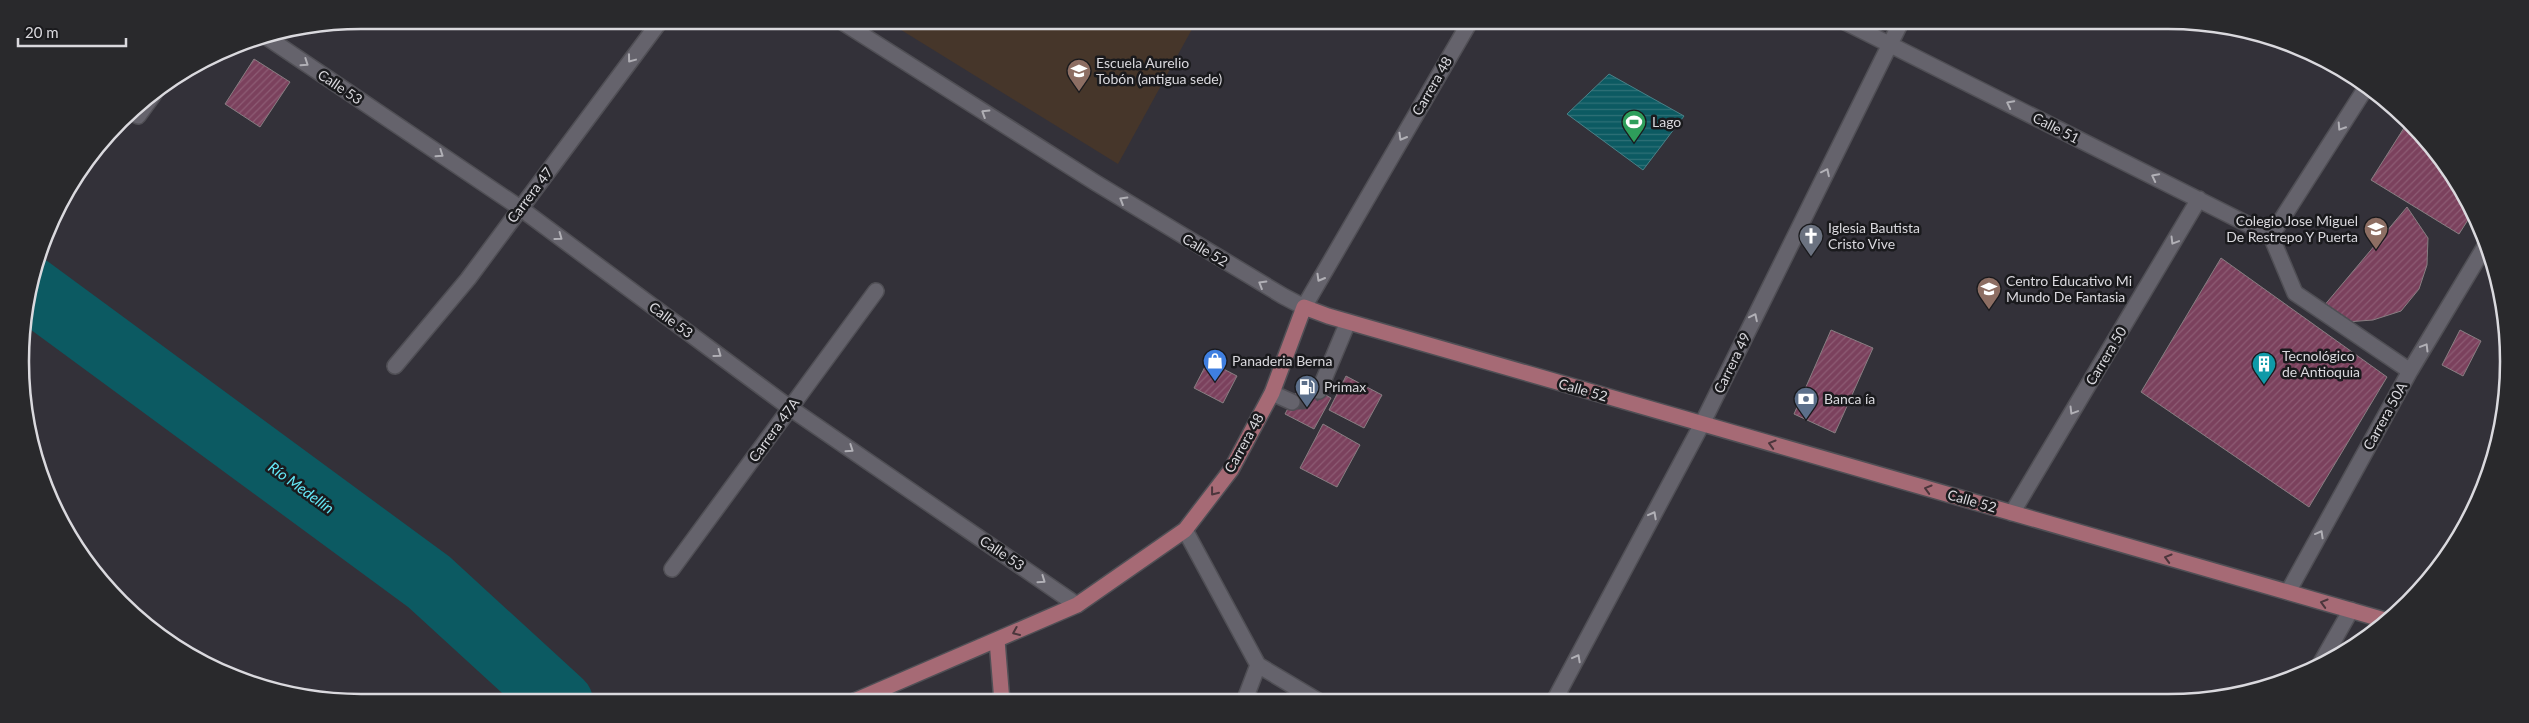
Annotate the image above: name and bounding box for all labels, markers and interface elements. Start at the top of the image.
scale bar [18,15,125,47]
text: 20 m [25,23,59,41]
one-way arrow [629,53,637,62]
street label: Carrera 48 [1408,53,1455,118]
place label: Escuela Aurelio Tobón (antigua sede) [1096,54,1222,87]
one-way arrow [299,57,309,66]
school or university icon: Escuela Aurelio Tobón (antigua sede) [1066,58,1092,92]
street label: Calle 53 [315,66,366,108]
one-way arrow [2006,100,2015,110]
sports icon: Lago [1621,109,1647,143]
street label: Calle 51 [2030,109,2082,147]
one-way arrow [981,110,991,119]
place label: Lago [1652,113,1681,130]
one-way arrow [2338,121,2347,130]
one-way arrow [1398,132,1408,141]
one-way arrow [434,148,444,157]
street label: Carrera 47 [503,163,556,226]
one-way arrow [1820,168,1830,177]
one-way arrow [2152,173,2161,183]
one-way arrow [1119,196,1128,206]
place label: Colegio Jose Miguel De Restrepo Y Puerta [2226,212,2358,245]
school or university icon: Colegio Jose Miguel De Restrepo Y Puerta [2363,216,2389,250]
place label: Iglesia Bautista Cristo Vive [1828,219,1920,252]
church icon: Iglesia Bautista Cristo Vive [1798,223,1824,257]
street label: Calle 52 [1179,229,1231,270]
one-way arrow [553,231,563,240]
one-way arrow [2170,236,2180,245]
one-way arrow [1316,272,1326,281]
place label: Centro Educativo Mi Mundo De Fantasia [2006,272,2132,305]
school or university icon: Centro Educativo Mi Mundo De Fantasia [1976,276,2002,310]
one-way arrow [1258,280,1267,290]
street label: Calle 53 [646,298,697,341]
one-way arrow [1748,313,1758,322]
street label: Carrera 50 [2081,323,2130,388]
street label: Carrera 49 [1710,330,1754,396]
one-way arrow [2418,343,2428,352]
place label: Tecnológico de Antioquia [2282,347,2360,380]
one-way arrow [712,348,722,357]
shop icon: Panaderia Berna [1202,348,1228,382]
building icon: Tecnológico de Antioquia [2251,351,2277,385]
place label: Panaderia Berna [1232,352,1332,369]
fuel station icon: Primax [1294,374,1320,408]
street label: Calle 52 [1557,374,1610,405]
place label: Primax [1324,378,1366,395]
street label: Carrera 50A [2359,378,2410,453]
bank icon: Banca ía [1793,386,1819,420]
place label: Banca ía [1824,390,1875,407]
street label: Carrera 47A [745,394,803,465]
one-way arrow [2070,405,2080,414]
street label: Carrera 48 [1220,410,1267,475]
one-way arrow [1768,439,1776,449]
one-way arrow [845,442,854,452]
water label: Río Medellín [265,457,338,517]
one-way arrow [1925,484,1933,494]
street label: Calle 52 [1946,485,1999,516]
one-way arrow [1212,486,1220,495]
one-way arrow [1647,511,1657,520]
one-way arrow [2314,531,2324,540]
street label: Calle 53 [977,532,1028,574]
one-way arrow [2165,554,2173,564]
one-way arrow [1036,574,1045,583]
one-way arrow [2321,598,2329,608]
one-way arrow [1012,625,1021,636]
one-way arrow [1571,654,1581,663]

